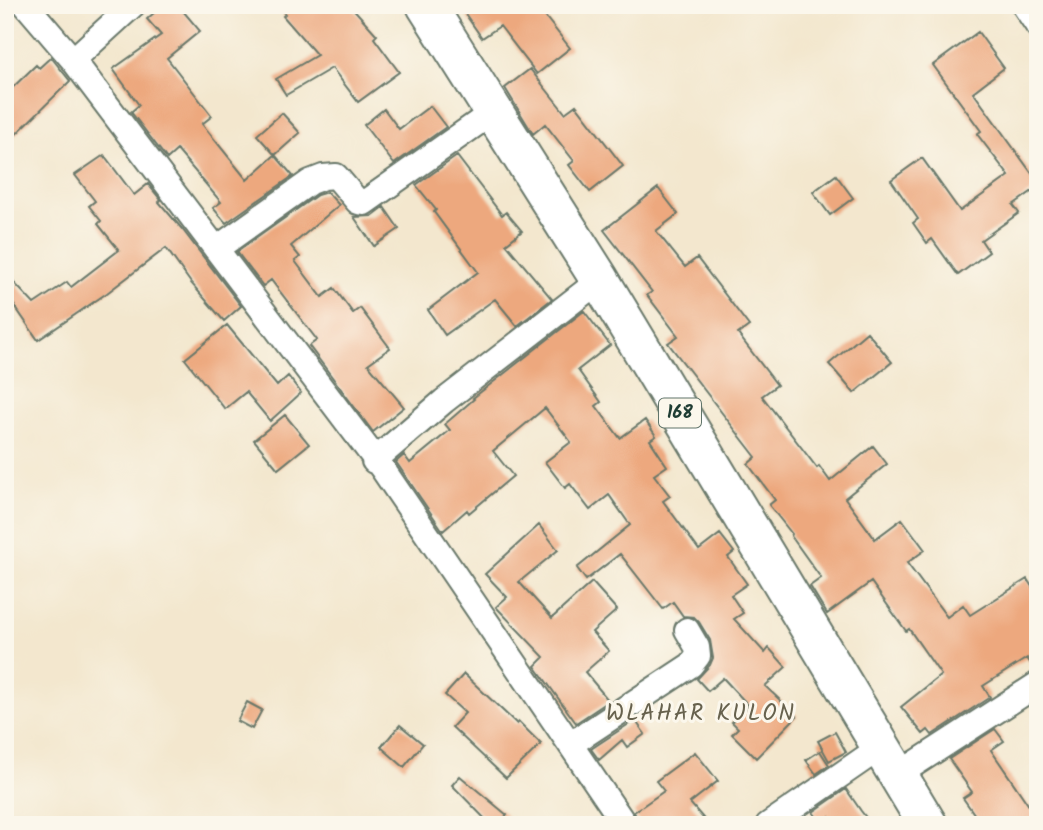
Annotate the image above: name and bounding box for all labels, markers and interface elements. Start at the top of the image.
road number: 168 [659,398,701,428]
district label: WLAHAR KULON [606,696,796,732]

